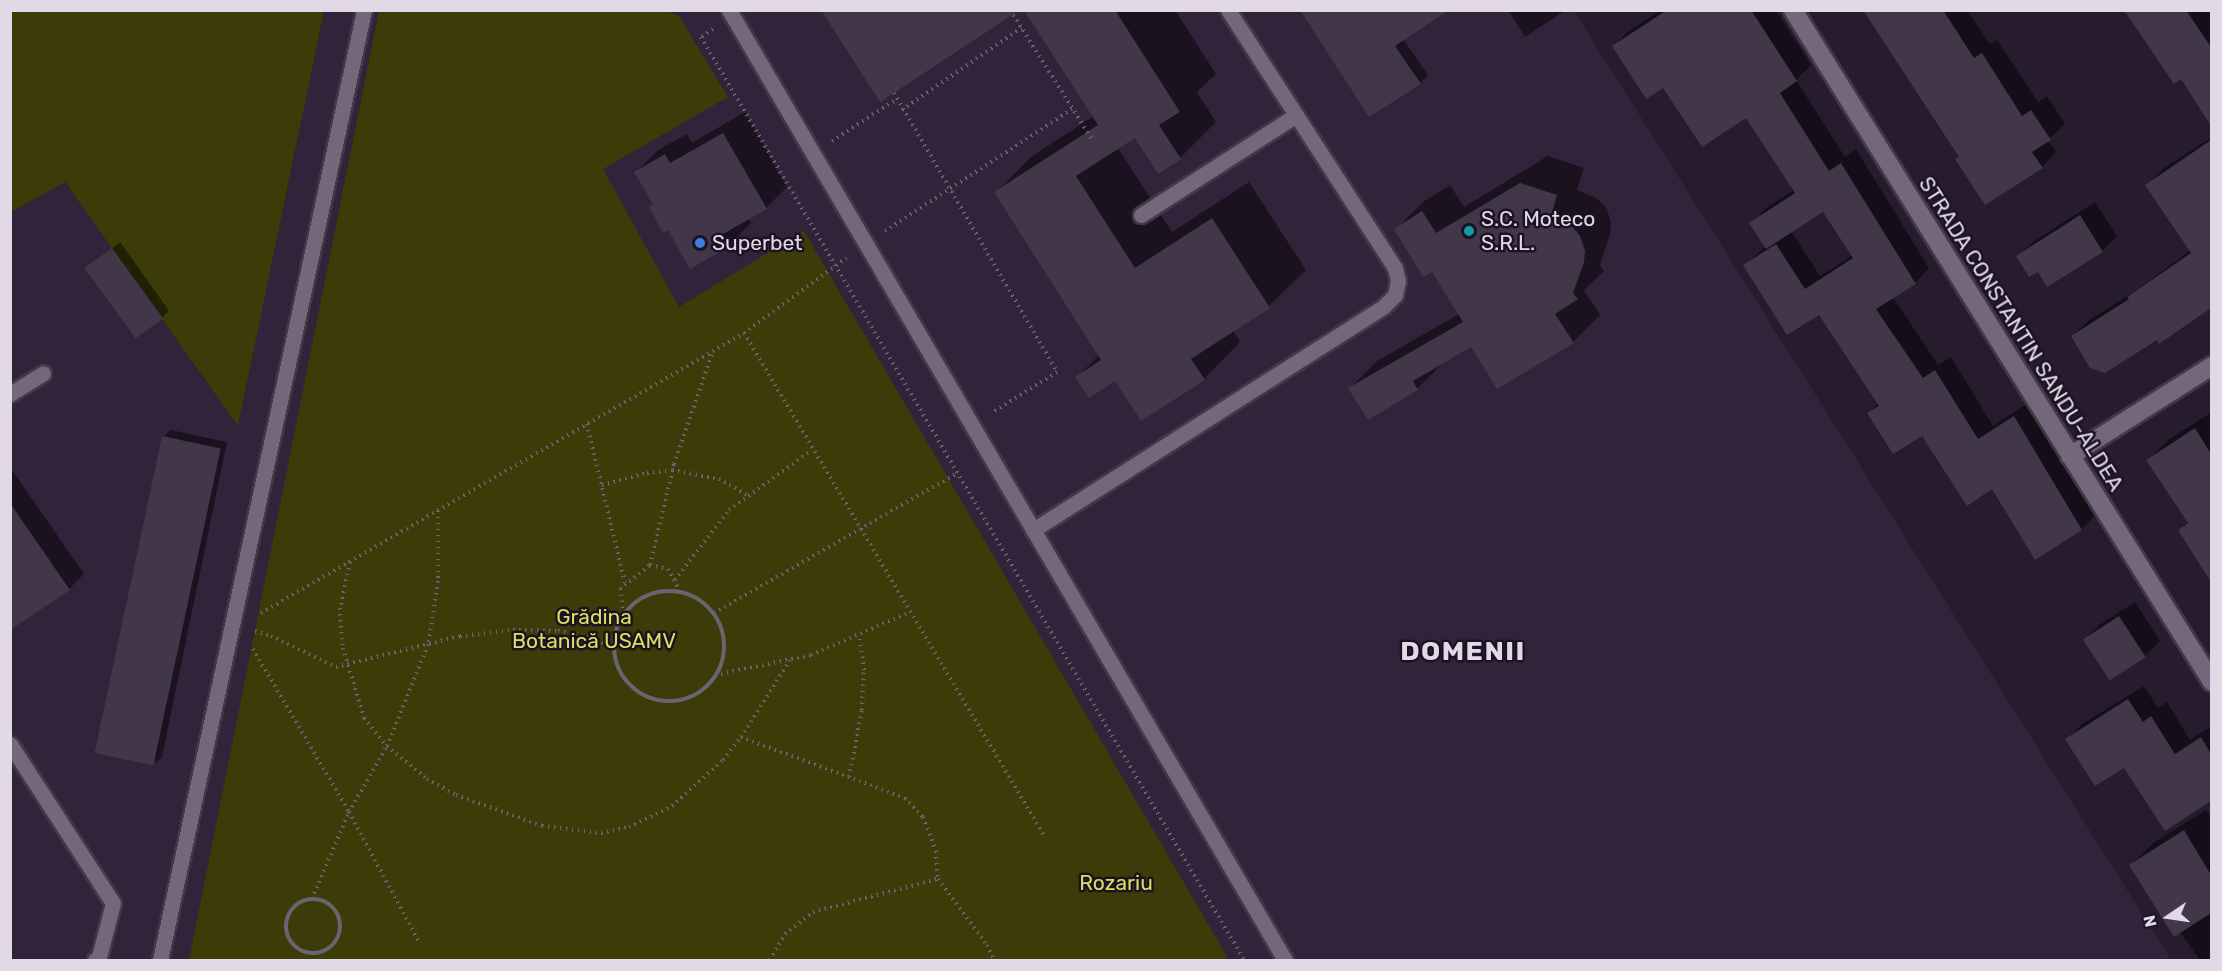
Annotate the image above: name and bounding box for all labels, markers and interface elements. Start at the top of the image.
street label: STRADA CONSTANTIN SANDU-ALDEA [1913,172,2129,496]
place label: S.C. Moteco S.R.L. [1481,206,1595,256]
marker: S.C. Moteco S.R.L. [1462,224,1476,238]
place label: Superbet [712,230,802,256]
marker: Superbet [693,236,707,250]
park label: Grădina Botanică USAMV [512,604,676,654]
district label: DOMENII [1400,636,1526,668]
park label: Rozariu [1079,870,1153,896]
north arrow [2138,887,2198,947]
text: N [2139,913,2161,929]

